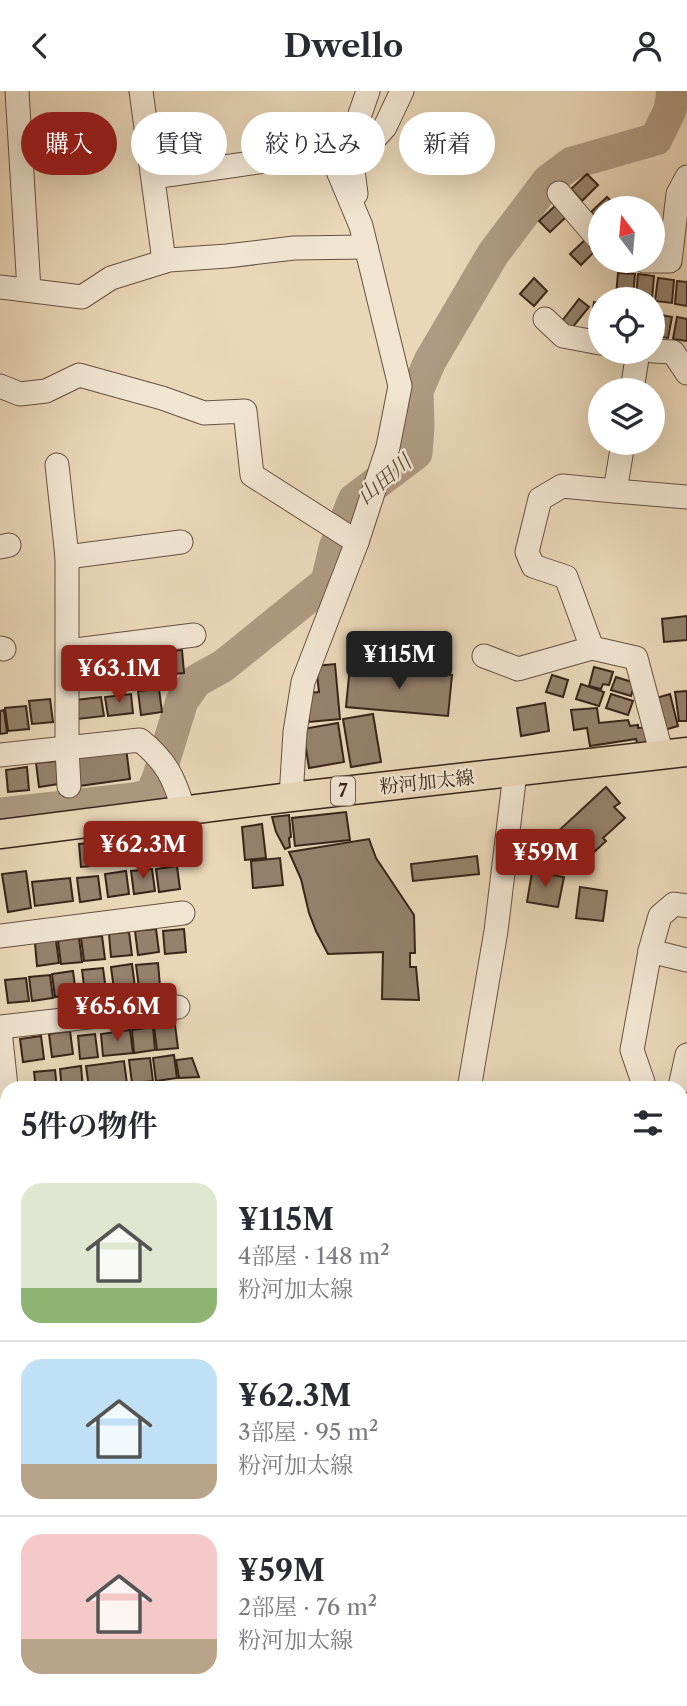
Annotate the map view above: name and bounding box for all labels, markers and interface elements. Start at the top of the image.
text: Dwello [284,26,403,65]
icon: back [21,27,59,65]
icon: person [628,27,666,65]
chip: 購入 [21,112,117,175]
chip: 賃貸 [131,112,227,175]
chip: 絞り込み [241,112,385,175]
chip: 新着 [399,112,495,175]
north arrow [588,196,665,273]
map controls [588,196,665,455]
button: locate [588,287,665,364]
button: layers [588,378,665,455]
water label: 山田川 [352,448,418,509]
pin: ¥115M [350,631,448,691]
text: ¥115M [362,640,436,668]
pin: ¥63.1M [62,645,176,705]
text: ¥63.1M [77,654,161,682]
street label: 粉河加太線 [379,766,475,798]
road number: 7 [331,777,355,805]
pin: ¥62.3M [86,821,200,881]
pin: ¥59M [504,829,586,889]
text: ¥62.3M [100,830,186,858]
text: ¥59M [512,838,578,866]
pin: ¥65.6M [60,983,174,1043]
text: ¥65.6M [74,992,160,1020]
icon: filters [629,1104,667,1142]
text: 5件の物件 [21,1107,158,1144]
text: ¥115M [238,1201,334,1238]
icon: home [77,1211,161,1295]
text: 4部屋 · 148 m² [238,1242,390,1270]
text: 粉河加太線 [238,1275,353,1303]
text: ¥62.3M [238,1377,351,1414]
icon: home [77,1387,161,1471]
text: 3部屋 · 95 m² [238,1418,378,1446]
text: 粉河加太線 [238,1451,353,1479]
text: ¥59M [238,1552,325,1589]
icon: home [77,1562,161,1646]
text: 2部屋 · 76 m² [238,1593,377,1621]
text: 粉河加太線 [238,1626,353,1654]

